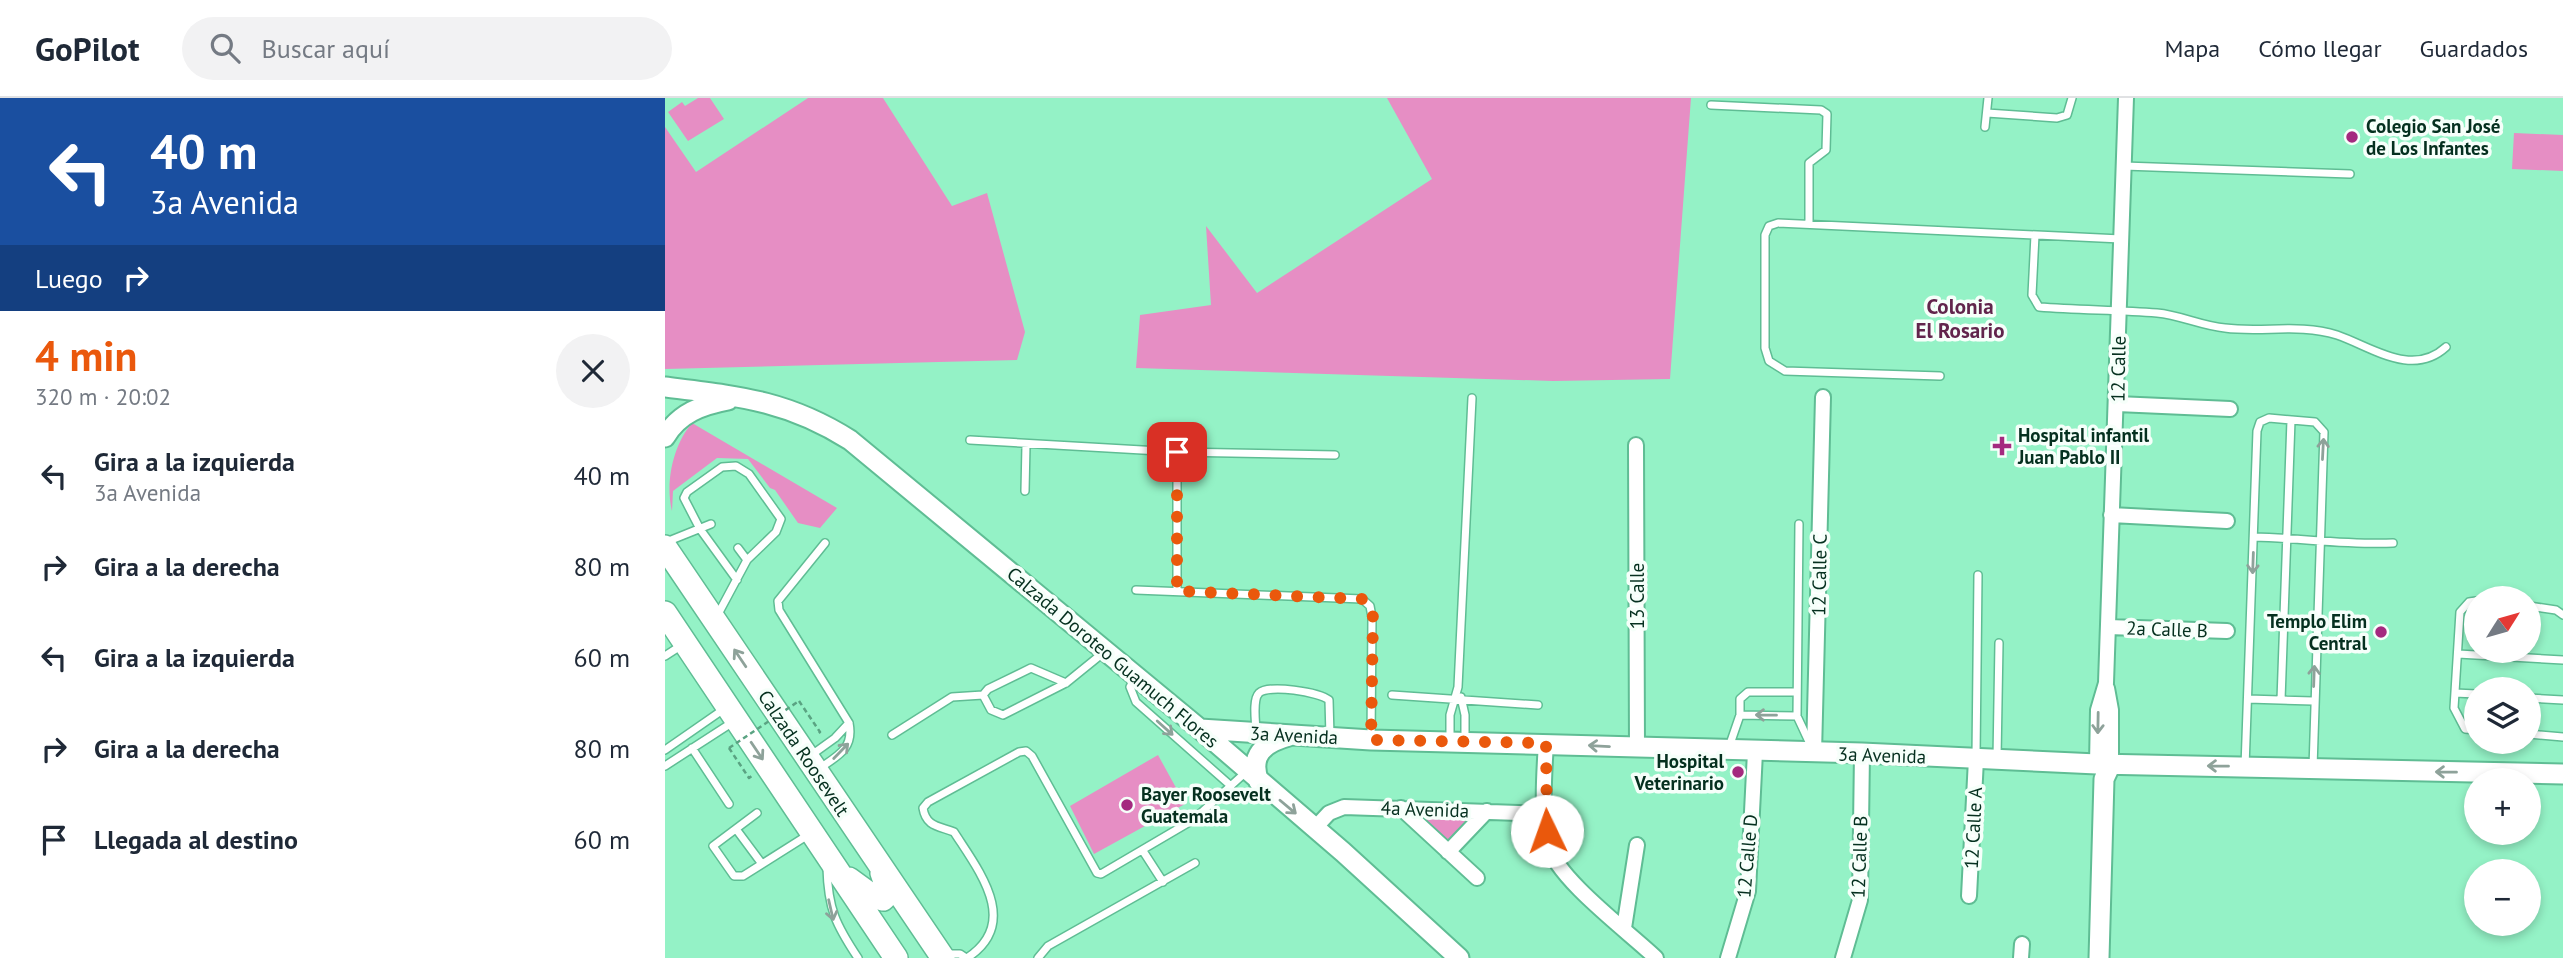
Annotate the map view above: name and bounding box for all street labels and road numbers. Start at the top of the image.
street label: 12 Calle [2105,336,2131,402]
street label: 12 Calle C [1806,533,1832,616]
street label: Calzada Doroteo Guamuch Flores [1002,561,1224,753]
street label: 13 Calle [1625,563,1649,629]
street label: 2a Calle B [2126,616,2208,642]
street label: Calzada Roosevelt [753,685,855,821]
street label: 3a Avenida [1249,721,1339,749]
street label: 3a Avenida [1837,741,1927,769]
street label: 12 Calle A [1959,786,1987,870]
street label: 4a Avenida [1380,795,1470,823]
street label: 12 Calle D [1731,813,1763,899]
street label: 12 Calle B [1846,815,1872,899]

